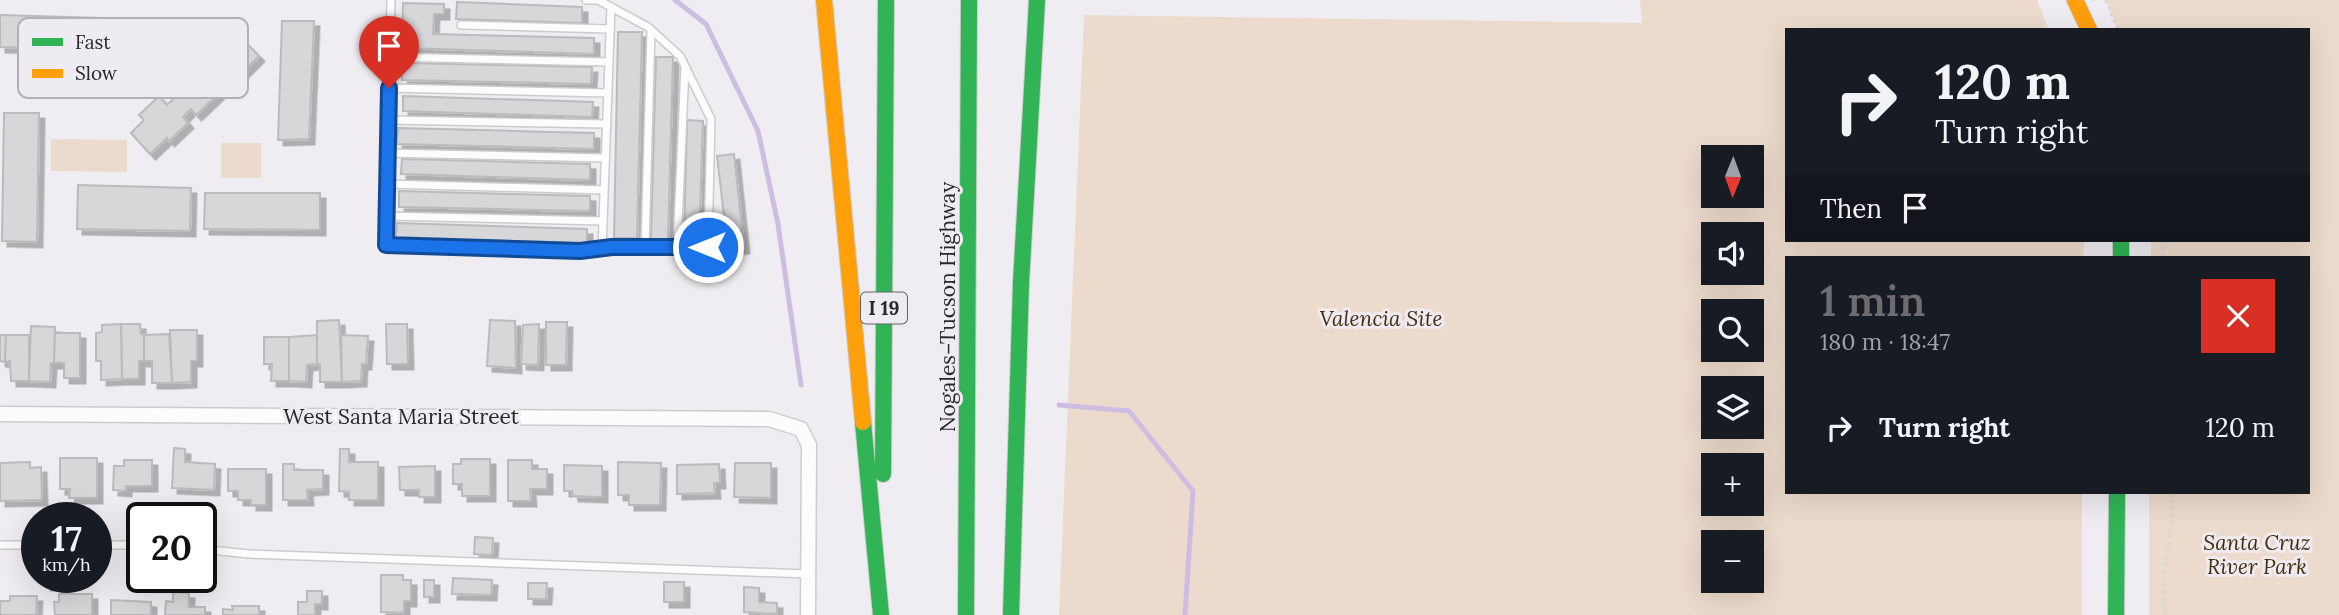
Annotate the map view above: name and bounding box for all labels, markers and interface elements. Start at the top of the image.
pin [359,16,419,88]
legend [18,18,248,98]
icon: arrive [370,27,408,65]
text: Fast [75,30,111,54]
text: 120 m [1935,50,2070,112]
icon: right [1820,56,1911,147]
text: Slow [75,61,118,85]
text: Turn right [1935,111,2088,152]
north arrow [1701,145,1764,208]
map controls [1701,145,1764,593]
street label: Nogales–Tucson Highway [934,182,961,432]
icon: arrive [1896,189,1934,227]
text: Then [1820,192,1882,225]
position arrow [671,210,745,284]
button: sound [1701,222,1764,285]
text: 1 min [1820,274,1925,328]
button: close [2201,279,2275,353]
road number: I 19 [861,292,907,324]
button: search [1701,299,1764,362]
park label: Valencia Site [1319,305,1443,332]
text: 180 m · 18:47 [1820,327,1950,356]
button: layers [1701,376,1764,439]
street label: West Santa Maria Street [283,403,520,430]
icon: right [1820,409,1858,447]
text: Turn right [1879,411,2010,444]
text: 120 m [2205,411,2275,444]
button: + [1701,453,1764,516]
speed limit sign: 20 [126,502,217,593]
text: 17 [51,516,82,561]
park label: Santa Cruz River Park [2203,529,2311,580]
button: − [1701,530,1764,593]
text: km/h [42,553,91,576]

